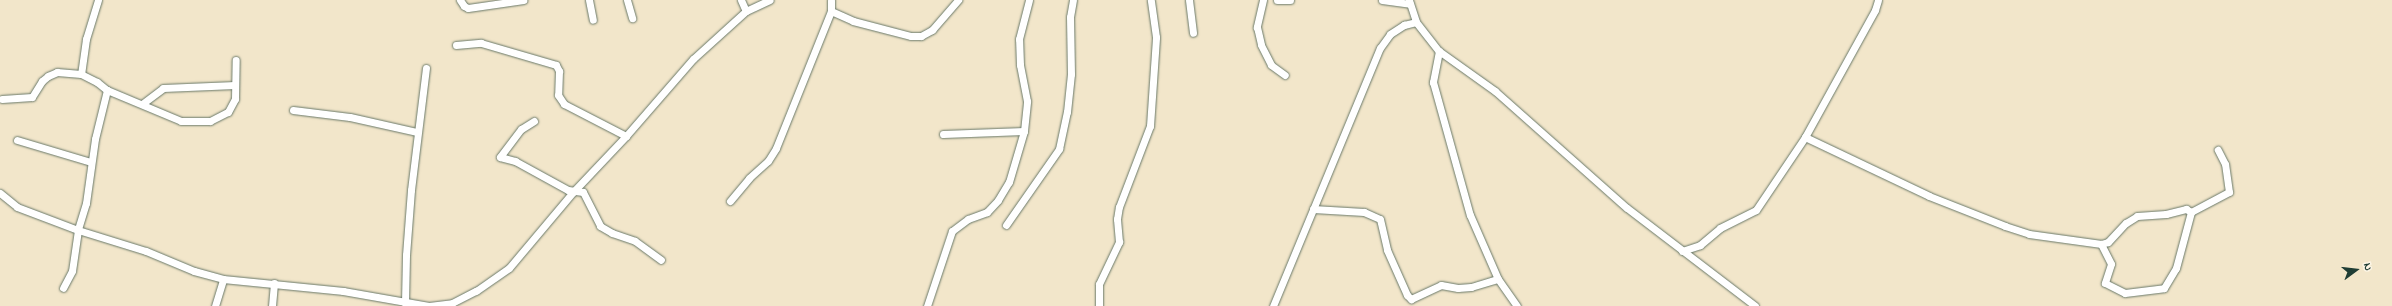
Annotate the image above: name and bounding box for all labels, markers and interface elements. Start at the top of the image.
north arrow [2336,250,2376,290]
text: N [2359,261,2376,273]

